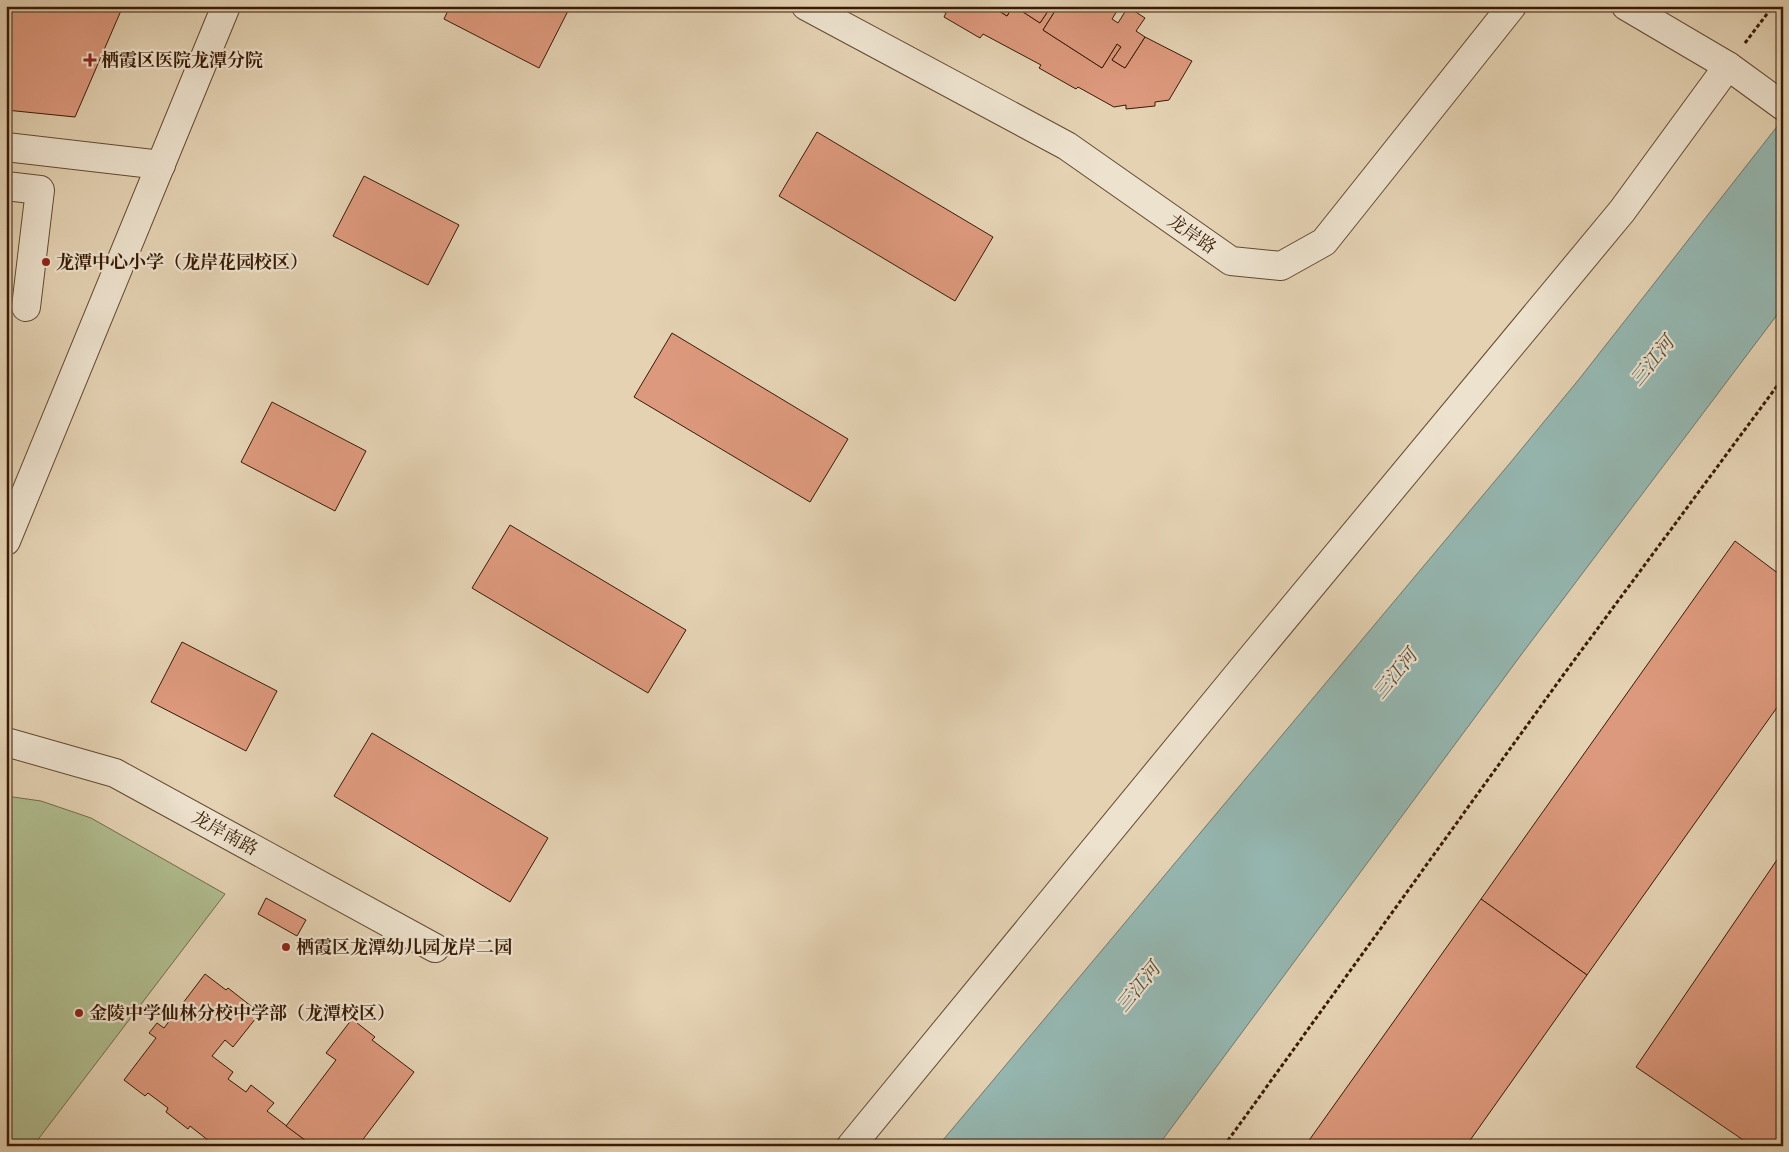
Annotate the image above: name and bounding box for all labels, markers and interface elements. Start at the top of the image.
place label: 栖霞区医院龙潭分院 [101,49,263,71]
marker: 栖霞区医院龙潭分院 [83,53,97,67]
street label: 龙岸路 [1164,210,1220,258]
place label: 龙潭中心小学（龙岸花园校区） [56,251,308,273]
marker: 龙潭中心小学（龙岸花园校区） [40,256,52,268]
water label: 三江河 [1625,329,1681,390]
water label: 三江河 [1368,642,1424,703]
street label: 龙岸南路 [188,806,262,860]
place label: 栖霞区龙潭幼儿园龙岸二园 [296,936,512,958]
marker: 栖霞区龙潭幼儿园龙岸二园 [280,941,292,953]
water label: 三江河 [1111,955,1167,1016]
place label: 金陵中学仙林分校中学部（龙潭校区） [89,1002,395,1024]
marker: 金陵中学仙林分校中学部（龙潭校区） [73,1007,85,1019]

